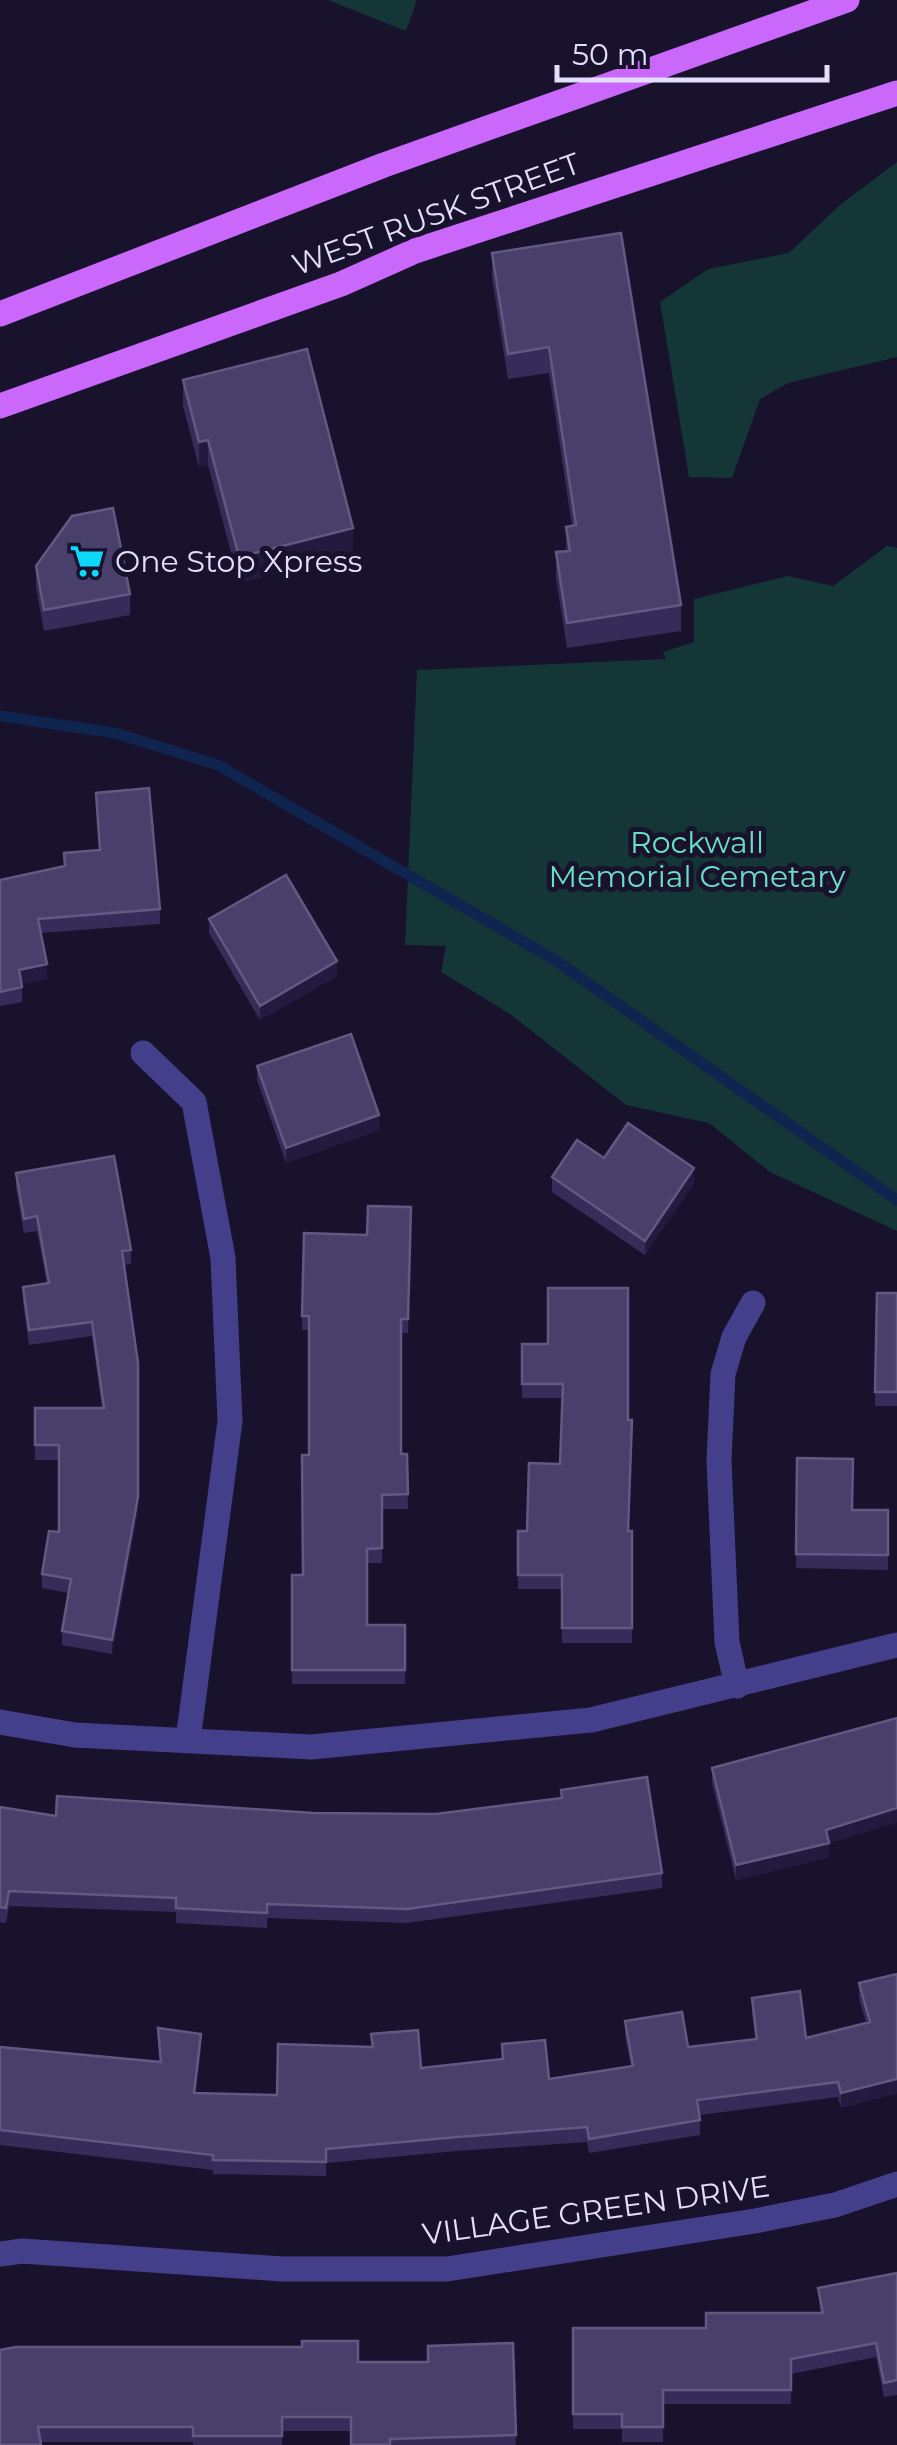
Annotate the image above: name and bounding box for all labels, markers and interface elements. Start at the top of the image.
scale bar [557,20,827,82]
text: 50 m [572,36,649,73]
street label: WEST RUSK STREET [287,144,586,283]
supermarket icon: One Stop Xpress [68,542,106,580]
place label: One Stop Xpress [115,543,362,580]
park label: Rockwall Memorial Cemetary [549,824,846,895]
street label: VILLAGE GREEN DRIVE [420,2167,772,2253]

